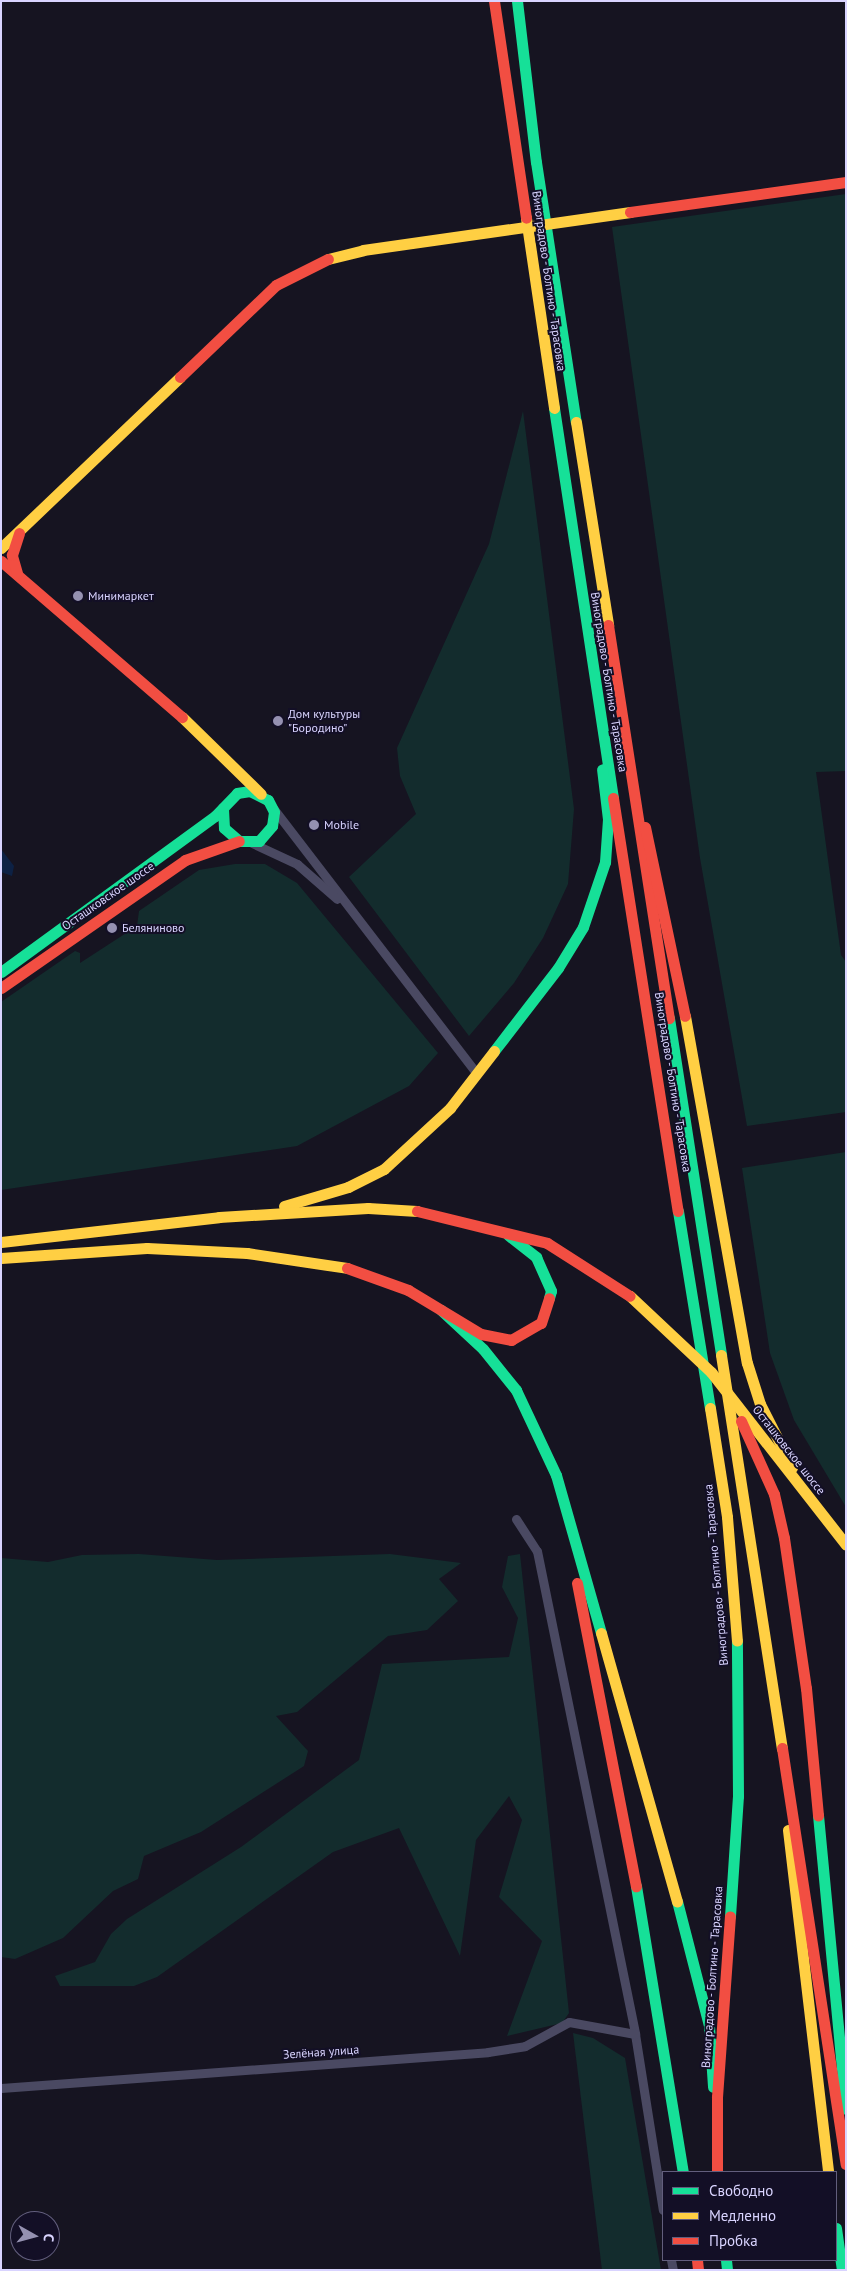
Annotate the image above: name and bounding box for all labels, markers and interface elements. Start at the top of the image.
street label: Виноградово - Болтино - Тарасовка [529,188,569,374]
place label: Минимаркет [88,589,154,603]
street label: Виноградово - Болтино - Тарасовка [587,589,631,775]
marker: Минимаркет [72,590,84,602]
place label: Дом культуры "Бородино" [288,707,360,735]
marker: Дом культуры "Бородино" [272,715,284,727]
place label: Mobile [324,818,359,832]
marker: Mobile [308,819,320,831]
street label: Осташковское шоссе [59,859,157,933]
place label: Беляниново [122,921,185,935]
marker: Беляниново [106,922,118,934]
street label: Виноградово - Болтино - Тарасовка [651,989,695,1175]
street label: Осташковское шоссе [750,1402,828,1498]
street label: Виноградово - Болтино - Тарасовка [701,1482,731,1668]
street label: Виноградово - Болтино - Тарасовка [698,1884,726,2070]
street label: Зелёная улица [282,2042,360,2062]
legend [662,2171,837,2261]
text: Свободно [709,2181,773,2200]
text: Медленно [709,2206,776,2225]
north arrow [10,2211,60,2261]
text: Пробка [709,2231,758,2250]
text: С [39,2233,58,2243]

